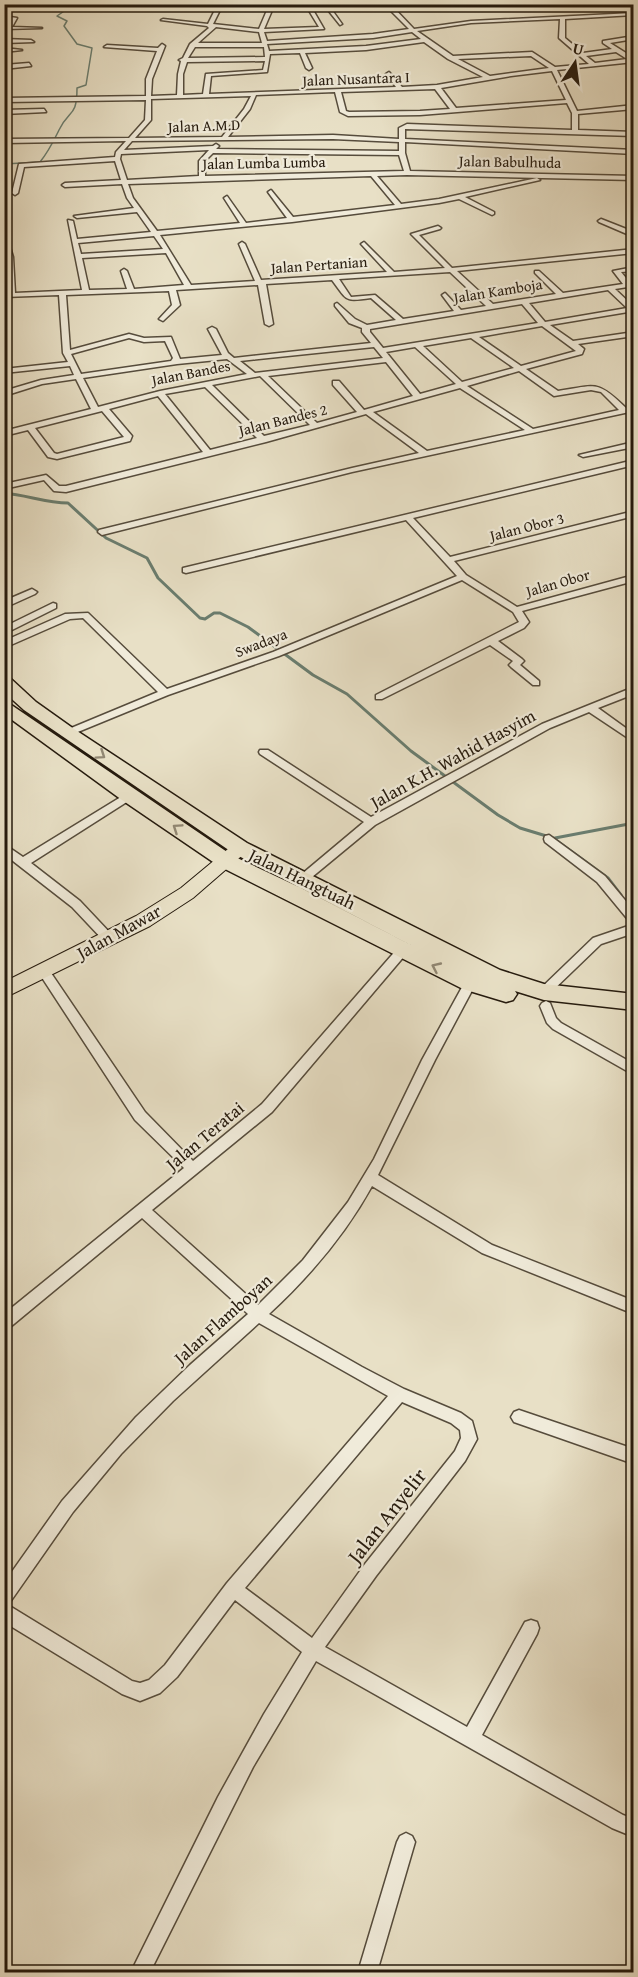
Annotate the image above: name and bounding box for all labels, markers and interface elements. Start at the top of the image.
north arrow [545,33,605,93]
text: U [570,35,587,61]
street label: Jalan Nusantara I [300,66,410,91]
street label: Jalan A.M.D [165,114,241,137]
street label: Jalan Babulhuda [457,150,561,173]
street label: Jalan Lumba Lumba [200,151,326,174]
street label: Jalan Pertanian [268,251,368,278]
street label: Jalan Kamboja [450,273,544,308]
street label: Jalan Bandes [148,355,232,391]
street label: Jalan Bandes 2 [235,398,329,441]
street label: Jalan Obor 3 [485,507,566,546]
street label: Jalan Obor [522,563,592,602]
street label: Swadaya [232,623,290,662]
street label: Jalan K.H. Wahid Hasyim [363,702,541,816]
one-way arrow [94,748,105,759]
one-way arrow [173,824,184,835]
street label: Jalan Hangtuah [242,840,360,916]
street label: Jalan Mawar [70,897,167,967]
one-way arrow [431,962,442,974]
street label: Jalan Teratai [158,1095,250,1178]
street label: Jalan Flamboyan [166,1267,278,1372]
street label: Jalan Anyelir [338,1461,434,1572]

